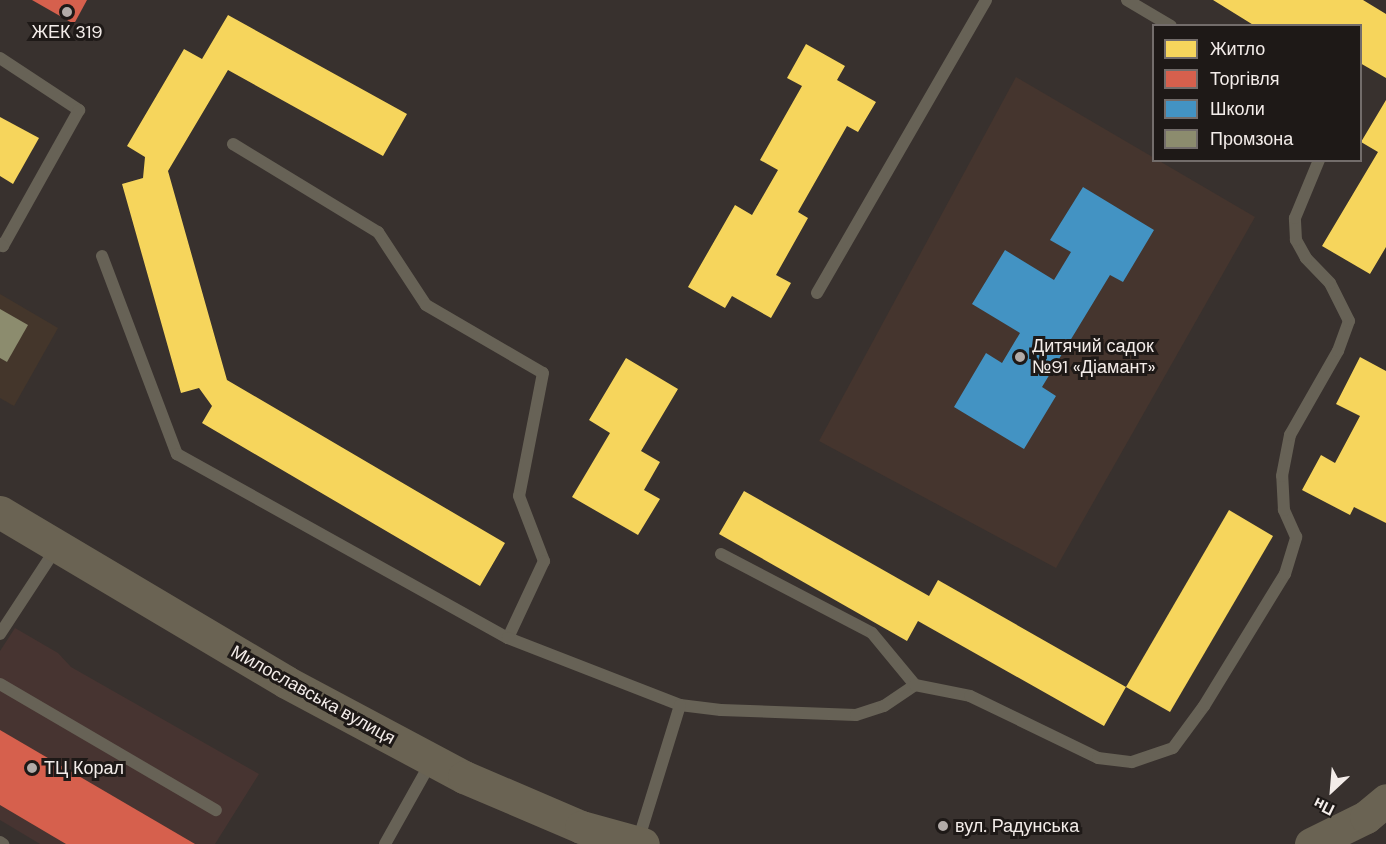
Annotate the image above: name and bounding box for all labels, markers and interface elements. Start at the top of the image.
marker: ЖЕК 319 [60,5,74,19]
place label: ЖЕК 319 [31,21,103,43]
legend [1152,24,1362,162]
text: Житло [1210,37,1265,61]
text: Торгівля [1210,67,1280,91]
text: Школи [1210,97,1265,121]
text: Промзона [1210,127,1293,151]
place label: Дитячий садок №91 «Діамант» [1032,336,1156,378]
marker: Дитячий садок №91 «Діамант» [1013,350,1027,364]
street label: Милославська вулиця [227,641,399,749]
place label: ТЦ Корал [44,757,124,779]
north arrow [1302,760,1362,820]
marker: ТЦ Корал [25,761,39,775]
text: Пн [1310,793,1338,821]
place label: вул. Радунська [955,815,1079,837]
marker: вул. Радунська [936,819,950,833]

